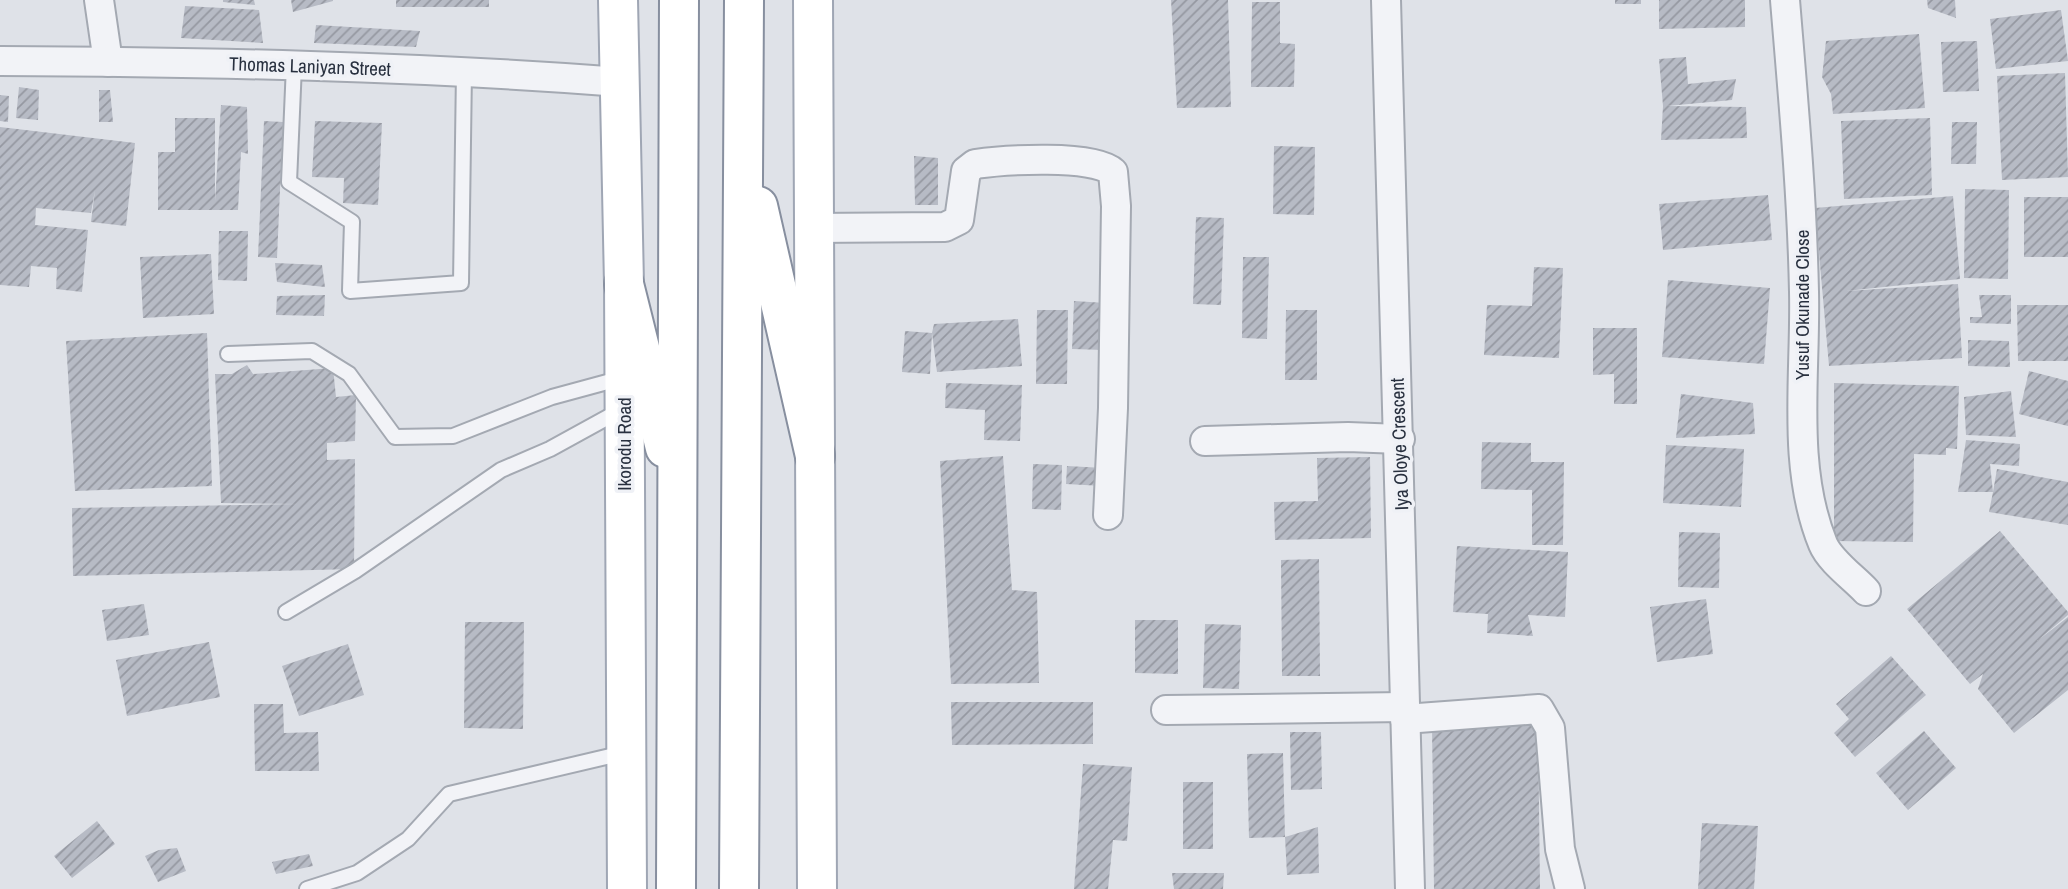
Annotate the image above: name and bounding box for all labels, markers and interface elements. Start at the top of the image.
street label: Thomas Laniyan Street [229,50,392,82]
street label: Yusuf Okunade Close [1789,230,1815,380]
street label: Iya Oloye Crescent [1384,377,1414,511]
street label: Ikorodu Road [611,397,637,491]

